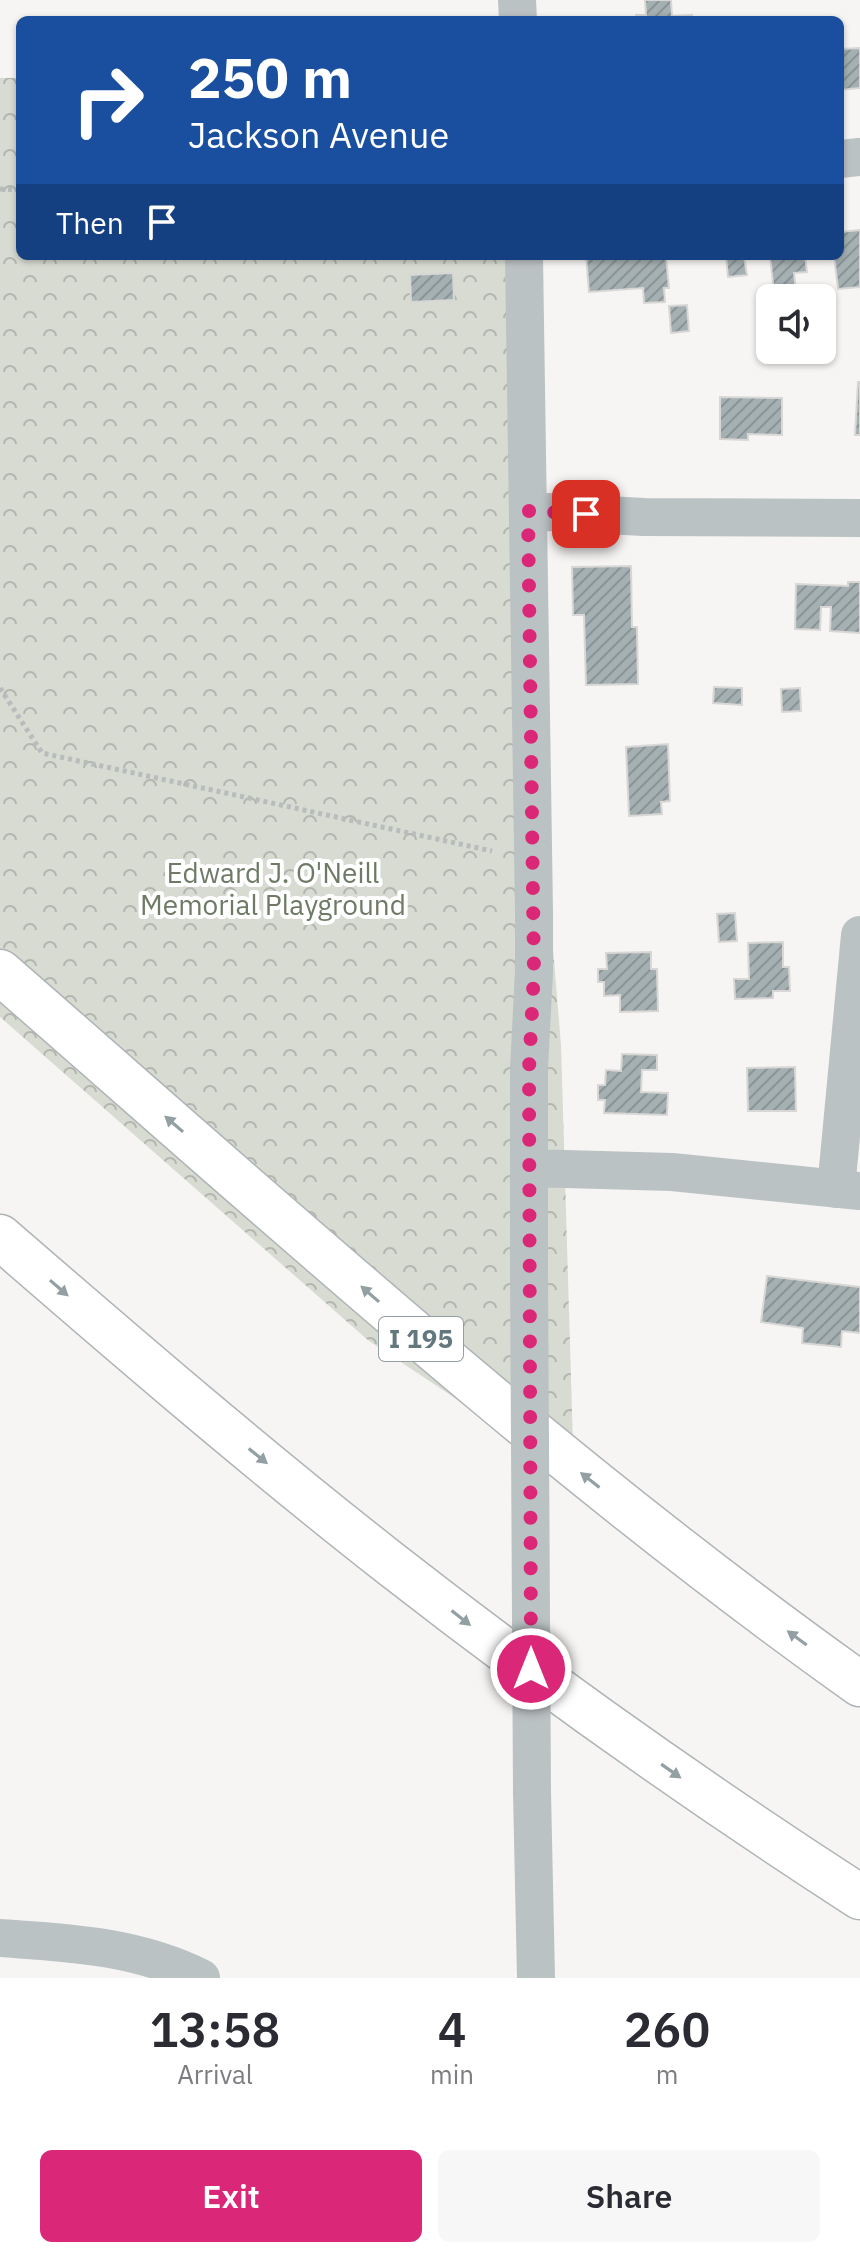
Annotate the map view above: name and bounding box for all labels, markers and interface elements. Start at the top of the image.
text: 250 m [188,41,352,113]
icon: right [56,48,160,152]
text: Jackson Avenue [188,111,449,158]
icon: arrive [140,200,184,244]
text: Then [56,203,124,242]
map controls [756,284,836,364]
button: sound [756,284,836,364]
pin [552,480,620,548]
icon: arrive [564,492,608,536]
park label: Edward J. O'Neill Memorial Playground [140,854,406,923]
one-way arrow [164,1116,184,1133]
one-way arrow [49,1279,69,1296]
one-way arrow [361,1286,380,1304]
road number: I 195 [379,1317,463,1361]
one-way arrow [247,1447,267,1464]
one-way arrow [580,1472,600,1488]
one-way arrow [451,1609,471,1625]
position arrow [489,1627,573,1711]
one-way arrow [786,1630,808,1646]
one-way arrow [661,1763,682,1778]
text: 13:58 [150,1998,280,2060]
text: 4 [438,1998,466,2060]
text: 260 [624,1998,710,2060]
text: Arrival [177,2057,253,2091]
text: min [430,2057,474,2091]
text: m [656,2057,678,2091]
button: Exit [40,2150,422,2242]
button: Share [438,2150,820,2242]

